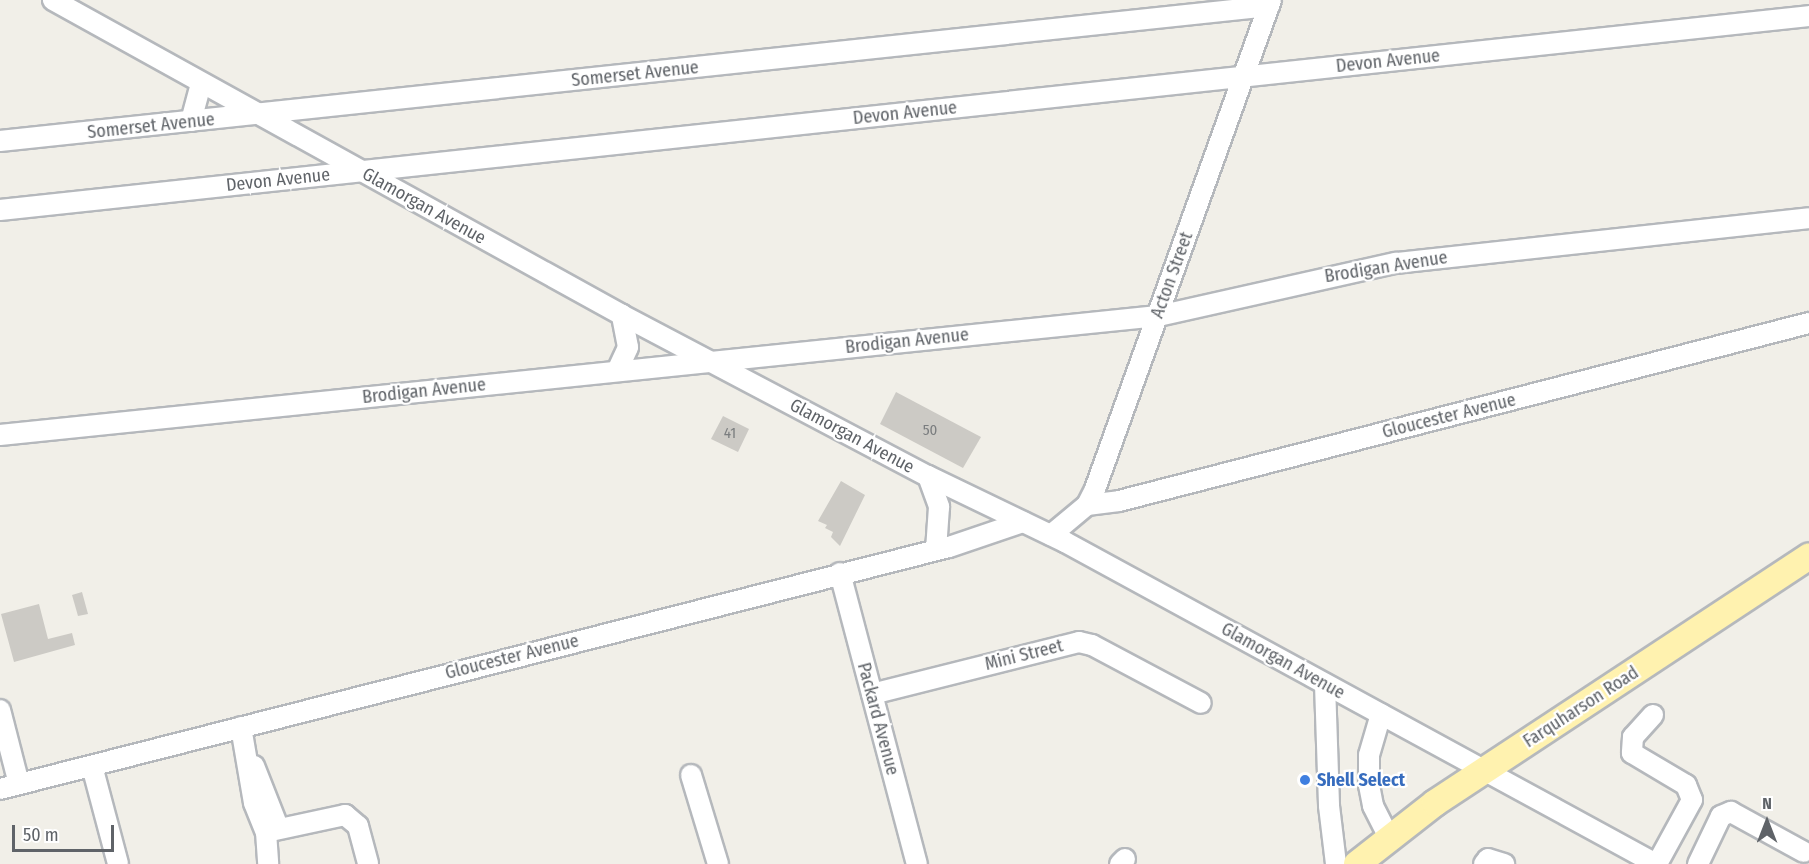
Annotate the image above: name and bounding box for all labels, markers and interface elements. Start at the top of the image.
street label: Devon Avenue [1335,45,1441,77]
street label: Somerset Avenue [570,57,700,91]
street label: Devon Avenue [852,97,958,129]
street label: Somerset Avenue [86,109,216,143]
street label: Glamorgan Avenue [358,163,490,249]
street label: Devon Avenue [225,164,331,196]
street label: Acton Street [1146,229,1198,321]
street label: Brodigan Avenue [1323,247,1449,287]
street label: Brodigan Avenue [844,324,970,358]
street label: Brodigan Avenue [361,374,487,408]
street label: Gloucester Avenue [1380,389,1518,443]
street label: Glamorgan Avenue [786,394,918,478]
house number: 50 [923,422,937,440]
house number: 41 [724,425,736,443]
street label: Glamorgan Avenue [1217,618,1349,704]
street label: Gloucester Avenue [443,630,581,684]
street label: Mini Street [983,635,1065,675]
street label: Packard Avenue [853,660,903,778]
street label: Farquharson Road [1519,662,1643,752]
place label: Shell Select [1317,769,1405,791]
marker: Shell Select [1298,773,1312,787]
north arrow [1737,792,1797,852]
text: N [1762,794,1772,813]
scale bar [15,813,117,851]
text: 50 m [23,824,59,846]

